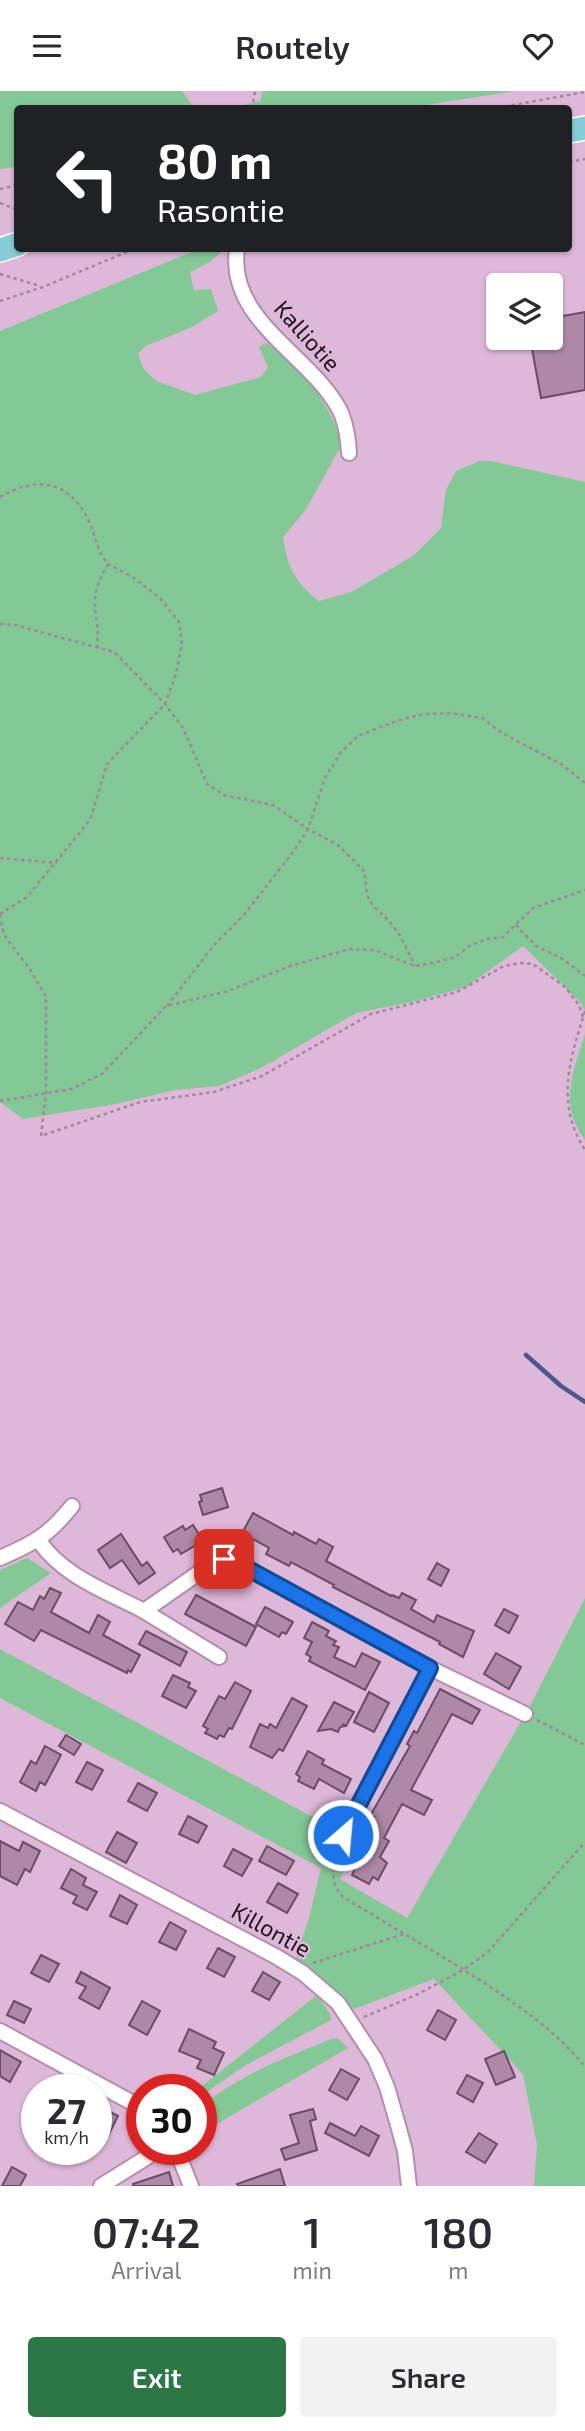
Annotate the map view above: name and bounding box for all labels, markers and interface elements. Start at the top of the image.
icon: menu [28,27,66,65]
text: Routely [235,27,350,65]
icon: heart [519,27,557,65]
text: 80 m [157,130,272,189]
icon: left [42,133,133,224]
text: Rasontie [157,190,285,228]
map controls [486,273,563,350]
button: layers [486,273,563,350]
street label: Kalliotie [269,294,347,376]
pin [194,1529,254,1589]
icon: arrive [205,1540,243,1578]
position arrow [306,1798,380,1872]
street label: Killontie [227,1896,316,1962]
speed limit sign: 30 [126,2074,217,2165]
text: 27 [47,2089,86,2131]
text: km/h [44,2126,89,2148]
text: 07:42 [92,2206,201,2256]
text: 1 [303,2206,321,2256]
text: 180 [424,2206,493,2256]
text: Arrival [111,2256,181,2284]
text: min [293,2256,332,2284]
text: m [448,2256,468,2284]
button: Exit [28,2337,286,2417]
button: Share [300,2337,557,2417]

